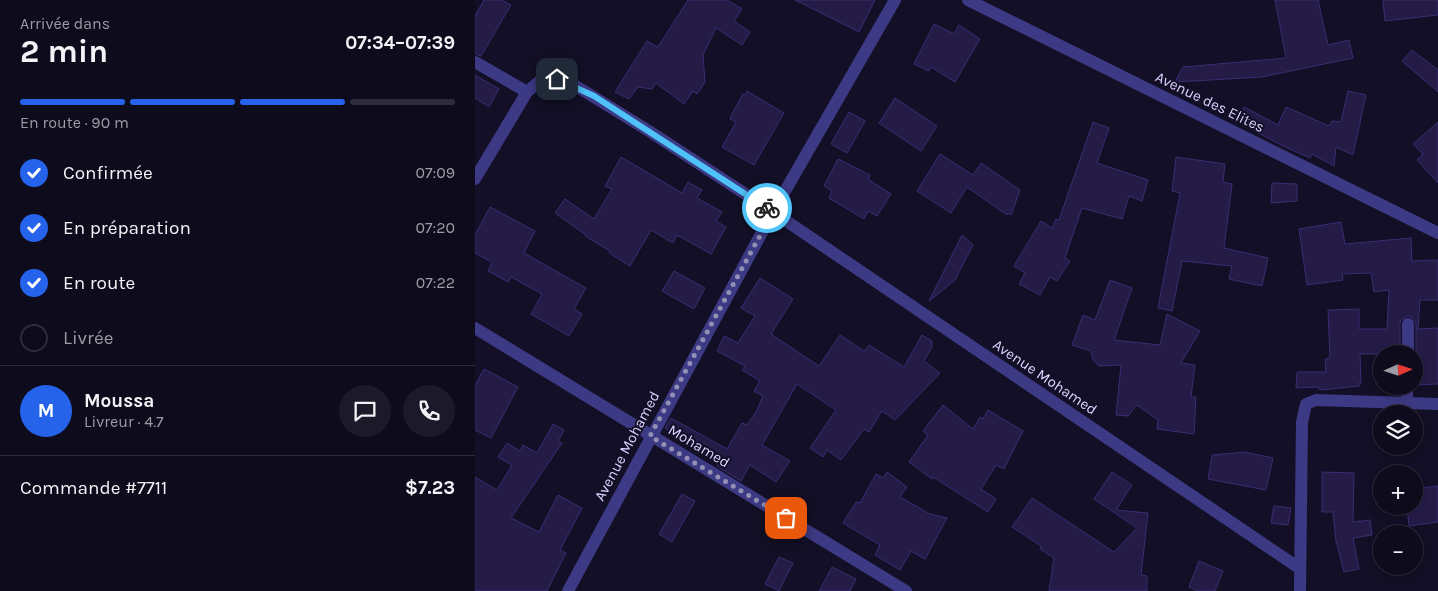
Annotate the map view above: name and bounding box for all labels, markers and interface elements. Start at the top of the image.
text: Arrivée dans [20,14,110,33]
text: 07:34–07:39 [345,32,455,54]
text: 2 min [20,33,108,70]
pin [536,58,578,100]
icon: home [543,65,571,93]
street label: Avenue des Elites [1152,68,1268,136]
text: En route · 90 m [20,113,129,132]
icon: check [20,159,48,187]
text: Confirmée [63,162,153,184]
text: 07:09 [416,163,455,182]
courier [742,183,792,233]
icon: bike [753,194,781,222]
icon: check [20,214,48,242]
text: En préparation [63,217,191,239]
text: 07:20 [416,218,455,237]
icon: check [20,269,48,297]
text: En route [63,272,135,294]
text: 07:22 [416,273,455,292]
text: Livrée [63,327,113,349]
street label: Avenue Mohamed [989,335,1101,419]
north arrow [1373,345,1423,395]
map controls [1373,345,1423,575]
button: chat [339,385,391,437]
button: phone [403,385,455,437]
street label: Avenue Mohamed [590,388,664,504]
text: Moussa [84,390,154,412]
text: M [38,400,54,422]
button: layers [1373,405,1423,455]
text: Livreur · 4.7 [84,412,164,431]
street label: Mohamed [665,421,733,471]
button: + [1373,465,1423,515]
text: Commande #7711 [20,477,167,499]
text: $7.23 [405,477,455,499]
pin [765,497,807,539]
icon: bag [772,504,800,532]
button: − [1373,525,1423,575]

